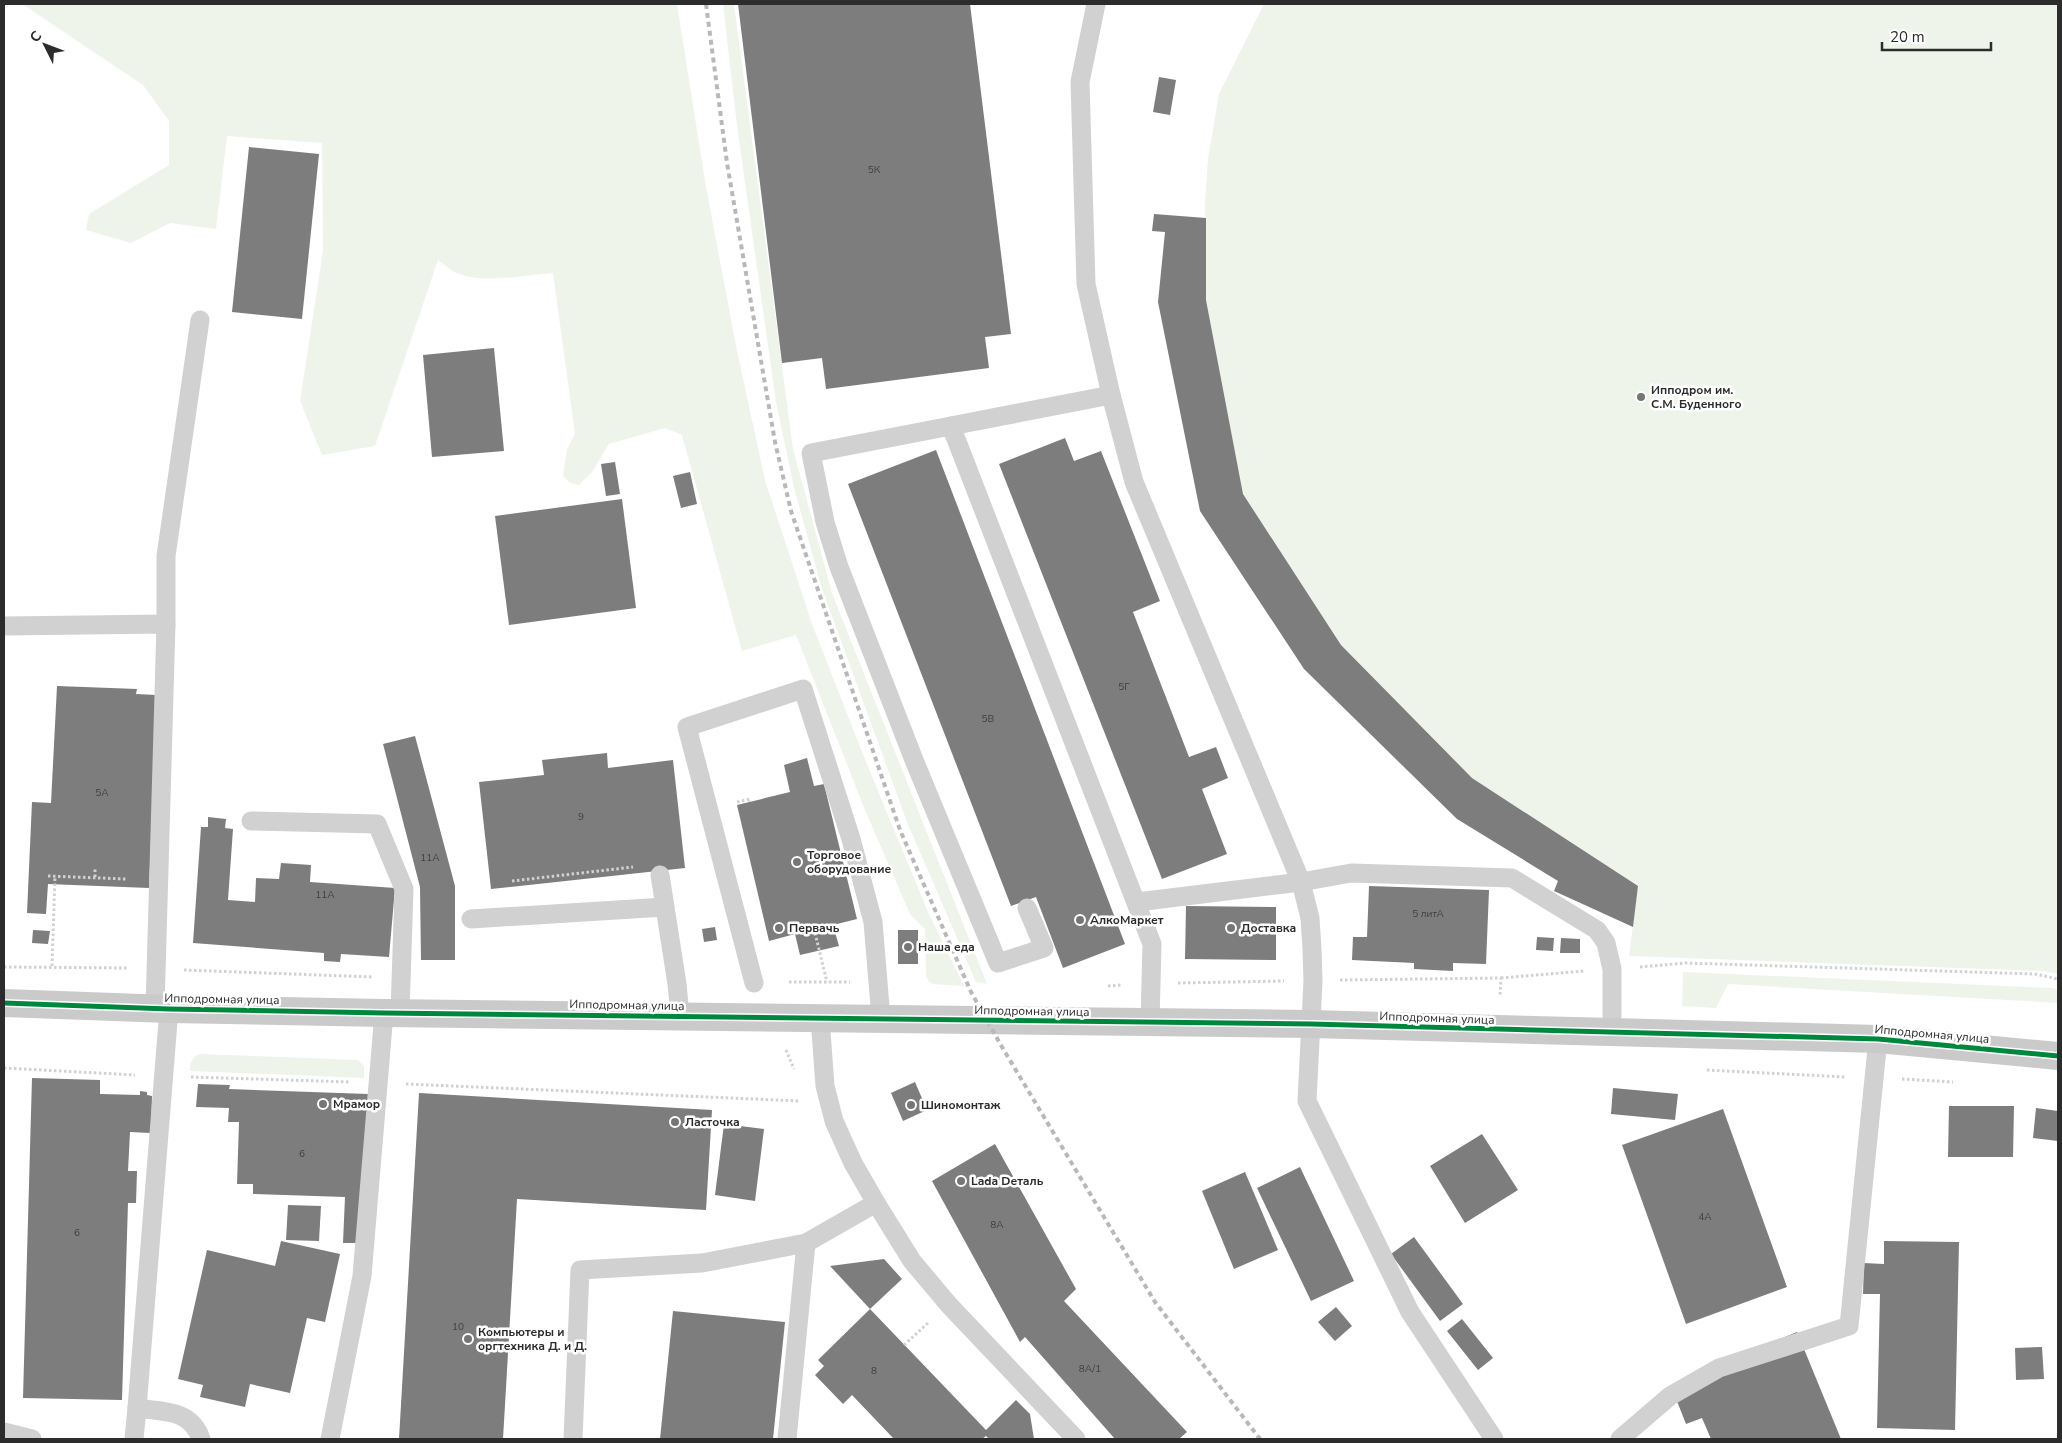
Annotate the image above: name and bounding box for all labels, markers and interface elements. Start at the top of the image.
north arrow [20,20,70,70]
scale bar [1882,20,1991,52]
text: С [25,26,46,47]
text: 20 m [1890,27,1925,47]
house number: 5К [868,163,881,177]
place label: Ипподром им. С.М. Буденного [1651,382,1742,412]
marker: Ипподром им. С.М. Буденного [1635,391,1647,403]
house number: 5Г [1118,680,1130,694]
house number: 5В [982,712,995,726]
house number: 5А [95,786,109,800]
house number: 9 [578,810,584,824]
place label: Торговое оборудование [807,847,891,877]
house number: 11А [420,851,440,865]
marker: Торговое оборудование [791,856,803,868]
house number: 11А [315,888,335,902]
house number: 5 литА [1412,907,1444,921]
place label: АлкоМаркет [1090,912,1164,928]
marker: АлкоМаркет [1074,914,1086,926]
place label: Первачь [789,920,840,936]
place label: Доставка [1241,920,1296,936]
marker: Первачь [773,922,785,934]
marker: Доставка [1225,922,1237,934]
place label: Наша еда [918,939,975,955]
marker: Наша еда [902,941,914,953]
street label: Ипподромная улица [164,990,280,1008]
street label: Ипподромная улица [569,996,685,1014]
street label: Ипподромная улица [974,1002,1090,1020]
street label: Ипподромная улица [1379,1008,1495,1028]
street label: Ипподромная улица [1874,1021,1990,1047]
place label: Мрамор [333,1096,380,1112]
place label: Шиномонтаж [921,1097,1000,1113]
marker: Мрамор [317,1098,329,1110]
marker: Шиномонтаж [905,1099,917,1111]
place label: Ласточка [685,1114,740,1130]
marker: Ласточка [669,1116,681,1128]
house number: 6 [299,1147,305,1161]
place label: Lada Dеталь [971,1173,1044,1189]
marker: Lada Dеталь [955,1175,967,1187]
house number: 4А [1698,1210,1712,1224]
house number: 8А [990,1218,1004,1232]
house number: 6 [74,1226,80,1240]
house number: 10 [452,1320,464,1334]
place label: Компьютеры и оргтехника Д. и Д. [478,1324,587,1354]
marker: Компьютеры и оргтехника Д. и Д. [462,1333,474,1345]
house number: 8А/1 [1079,1362,1101,1376]
house number: 8 [871,1364,877,1378]

